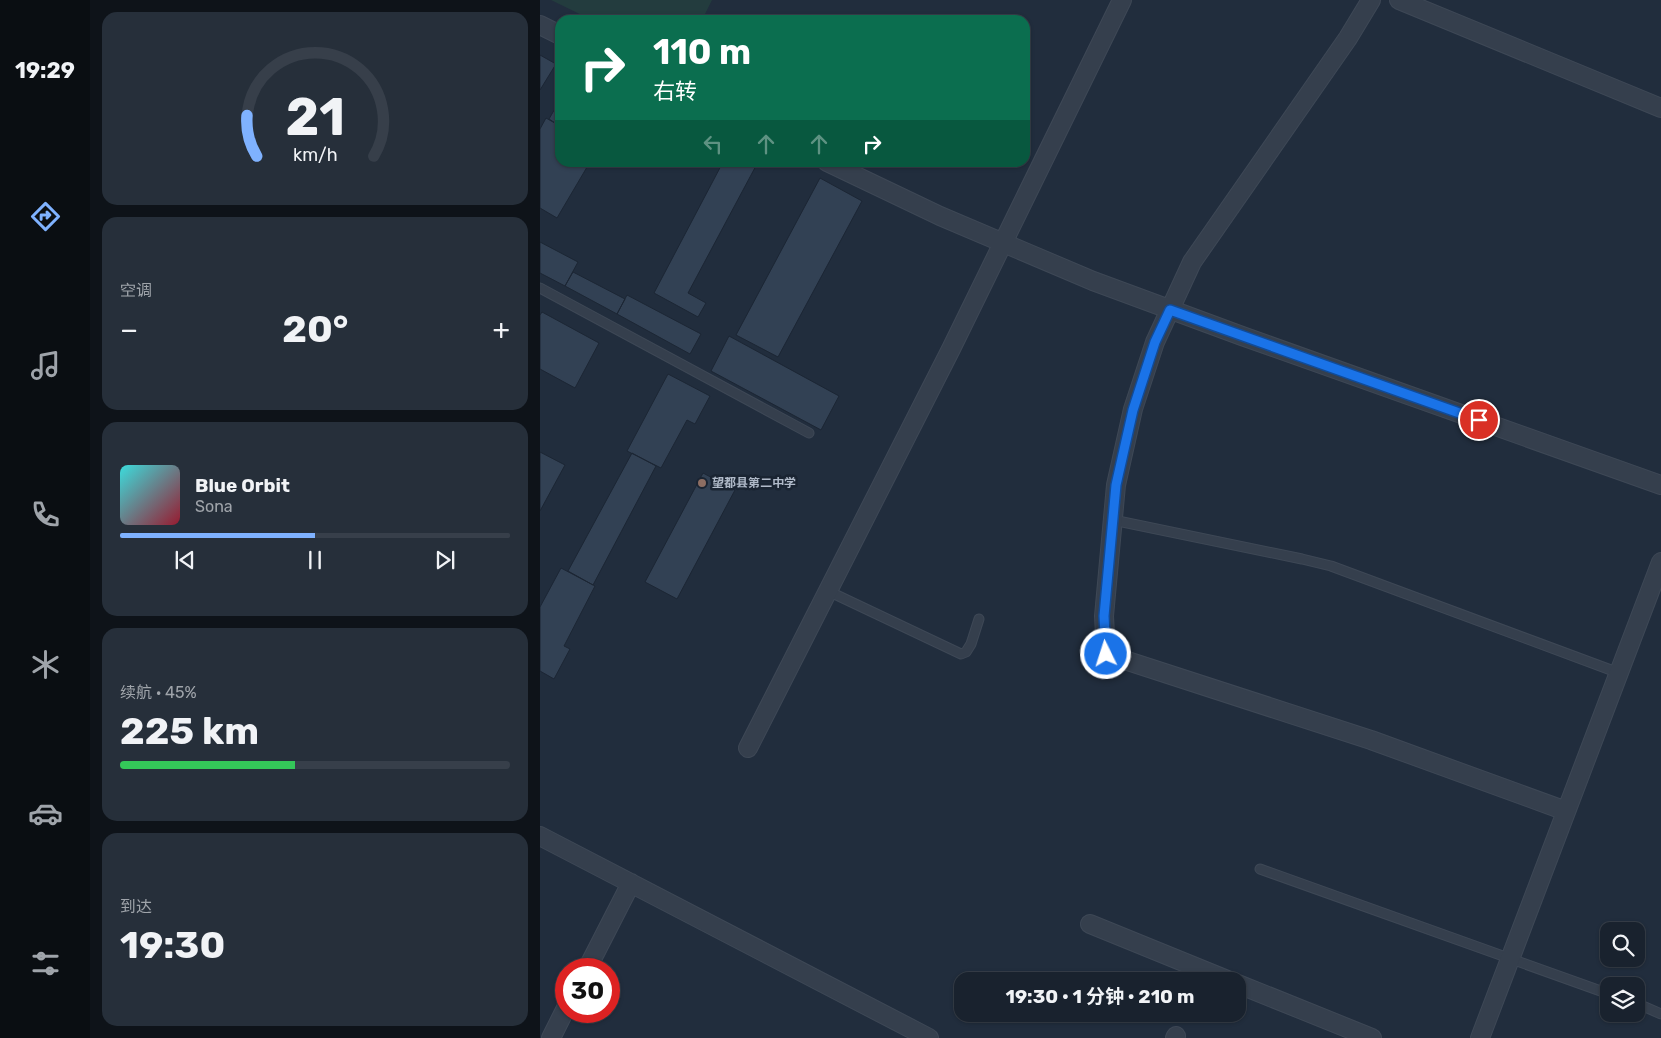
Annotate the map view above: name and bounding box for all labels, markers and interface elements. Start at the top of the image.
text: 110 m [653,31,751,73]
icon: right [570,35,635,100]
text: 19:29 [15,57,75,84]
text: 右转 [653,78,697,105]
text: 21 [285,86,345,148]
icon: left [699,130,727,158]
icon: ahead [752,130,780,158]
icon: ahead [805,130,833,158]
icon: right [858,130,886,158]
text: km/h [293,144,337,165]
icon: directions [28,199,63,234]
text: 空调 [120,281,152,300]
text: 20° [282,306,348,352]
text: − [120,313,138,346]
text: + [493,313,510,346]
icon: music [28,348,63,383]
pin [1458,399,1500,441]
icon: arrive [1465,406,1493,434]
text: Blue Orbit [195,474,290,497]
place label: 望都县第二中学 [712,476,796,490]
marker: 望都县第二中学 [696,477,708,489]
icon: phone [28,497,63,532]
text: Sona [195,497,233,516]
icon: previous [171,546,199,574]
icon: pause [301,546,329,574]
icon: next [431,546,459,574]
position arrow [1079,627,1131,679]
icon: climate [28,647,63,682]
text: 续航 · 45% [120,683,197,702]
text: 225 km [120,708,259,754]
icon: car [28,796,63,831]
text: 到达 [120,897,152,916]
text: 19:30 [120,922,225,968]
map controls [1600,922,1645,1022]
button: search [1600,922,1645,967]
icon: filters [28,946,63,981]
speed limit sign: 30 [555,958,620,1023]
button: layers [1600,977,1645,1022]
text: 19:30 · 1 分钟 · 210 m [1006,985,1195,1008]

